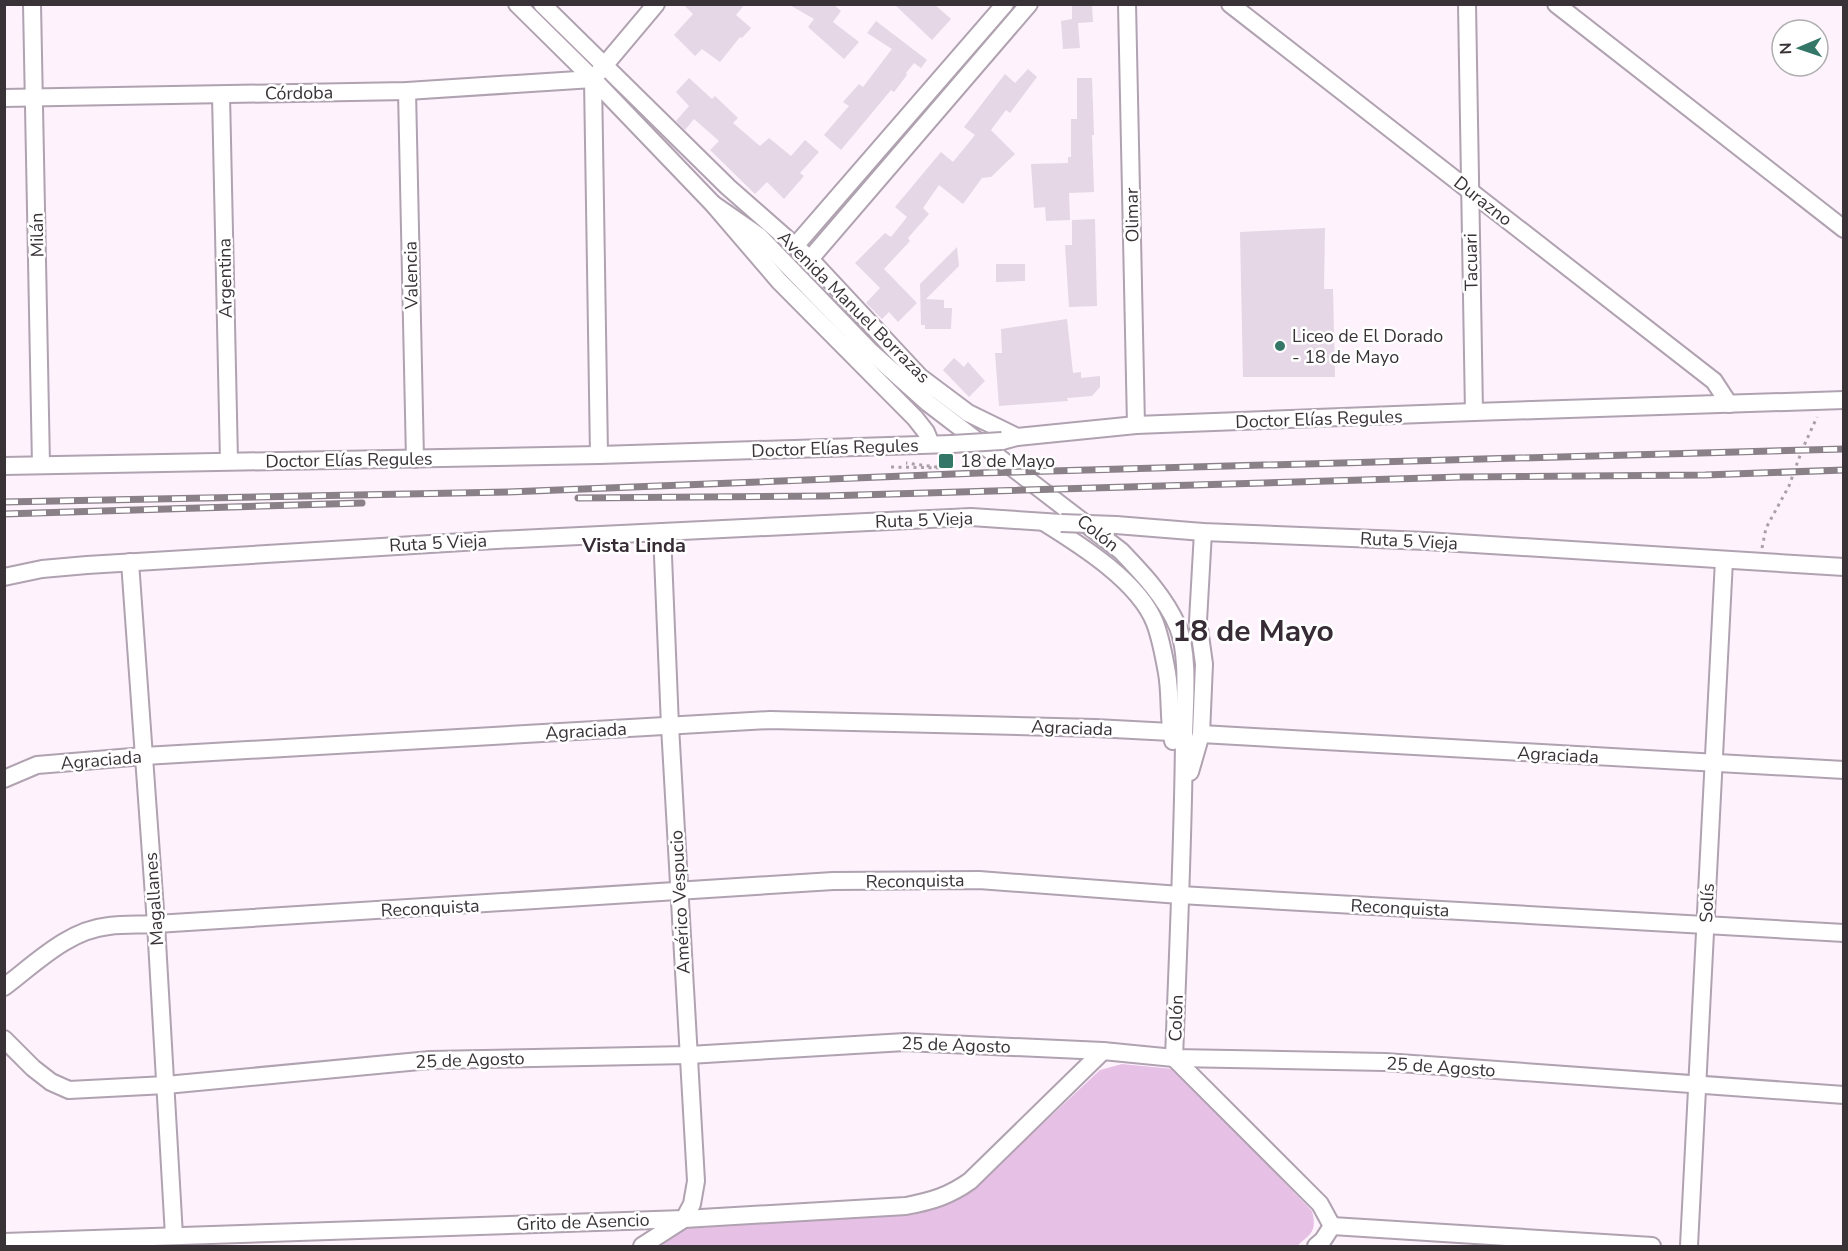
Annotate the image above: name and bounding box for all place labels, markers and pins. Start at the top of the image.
place label: Liceo de El Dorado - 18 de Mayo [1292,324,1443,369]
marker: Liceo de El Dorado - 18 de Mayo [1273,339,1287,353]
place label: 18 de Mayo [960,449,1055,473]
marker: 18 de Mayo [937,452,955,470]

